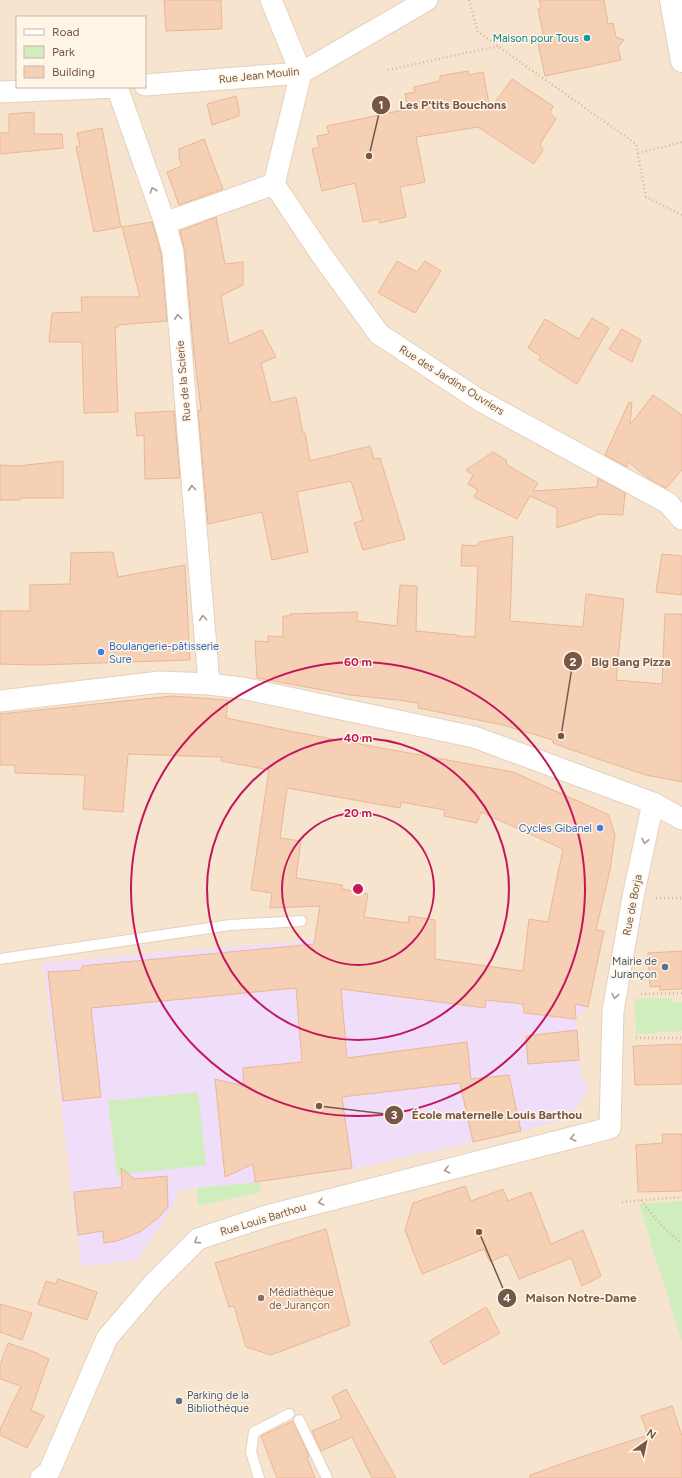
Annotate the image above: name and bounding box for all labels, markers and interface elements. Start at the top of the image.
legend [16,16,146,88]
text: Road [52,25,80,39]
place label: Maison pour Tous [493,32,579,45]
marker: Maison pour Tous [582,33,592,43]
text: Park [52,45,75,59]
text: Building [52,65,95,79]
street label: Rue Jean Moulin [218,65,300,86]
callout: Les P'tits Bouchons [371,93,514,117]
text: 1 [378,98,384,112]
text: Les P'tits Bouchons [400,98,507,112]
one-way arrow [150,186,158,193]
one-way arrow [174,314,183,320]
street label: Rue de la Scierie [173,340,194,422]
street label: Rue des Jardins Ouvriers [397,343,507,418]
one-way arrow [188,485,197,491]
one-way arrow [199,615,208,621]
place label: Boulangerie-pâtisserie Sure [109,640,219,666]
marker: Boulangerie-pâtisserie Sure [96,647,106,657]
callout: Big Bang Pizza [563,649,679,673]
text: 60 m [344,655,372,669]
text: 2 [570,655,577,669]
text: Big Bang Pizza [591,655,671,669]
text: 40 m [344,731,372,745]
text: 20 m [344,806,372,820]
place label: Cycles Gibanel [519,822,592,835]
marker: Cycles Gibanel [595,823,605,833]
one-way arrow [641,838,649,844]
street label: Rue de Borja [620,873,645,937]
centre of rings [351,882,365,896]
place label: Mairie de Jurançon [611,955,657,981]
marker: Mairie de Jurançon [660,962,670,972]
one-way arrow [612,993,620,999]
callout: École maternelle Louis Barthou [384,1103,591,1127]
text: 3 [391,1108,398,1122]
text: École maternelle Louis Barthou [412,1108,582,1122]
one-way arrow [569,1133,576,1142]
one-way arrow [443,1165,450,1174]
one-way arrow [317,1197,324,1206]
street label: Rue Louis Barthou [219,1200,308,1239]
one-way arrow [195,1237,202,1244]
place label: Médiathèque de Jurançon [269,1286,334,1312]
callout: Maison Notre-Dame [497,1286,645,1310]
text: 4 [503,1291,511,1305]
text: Maison Notre-Dame [525,1291,637,1305]
marker: Médiathèque de Jurançon [256,1293,266,1303]
place label: Parking de la Bibliothèque [187,1389,249,1415]
marker: Parking de la Bibliothèque [174,1396,184,1406]
north arrow [626,1422,666,1462]
text: N [644,1426,658,1442]

